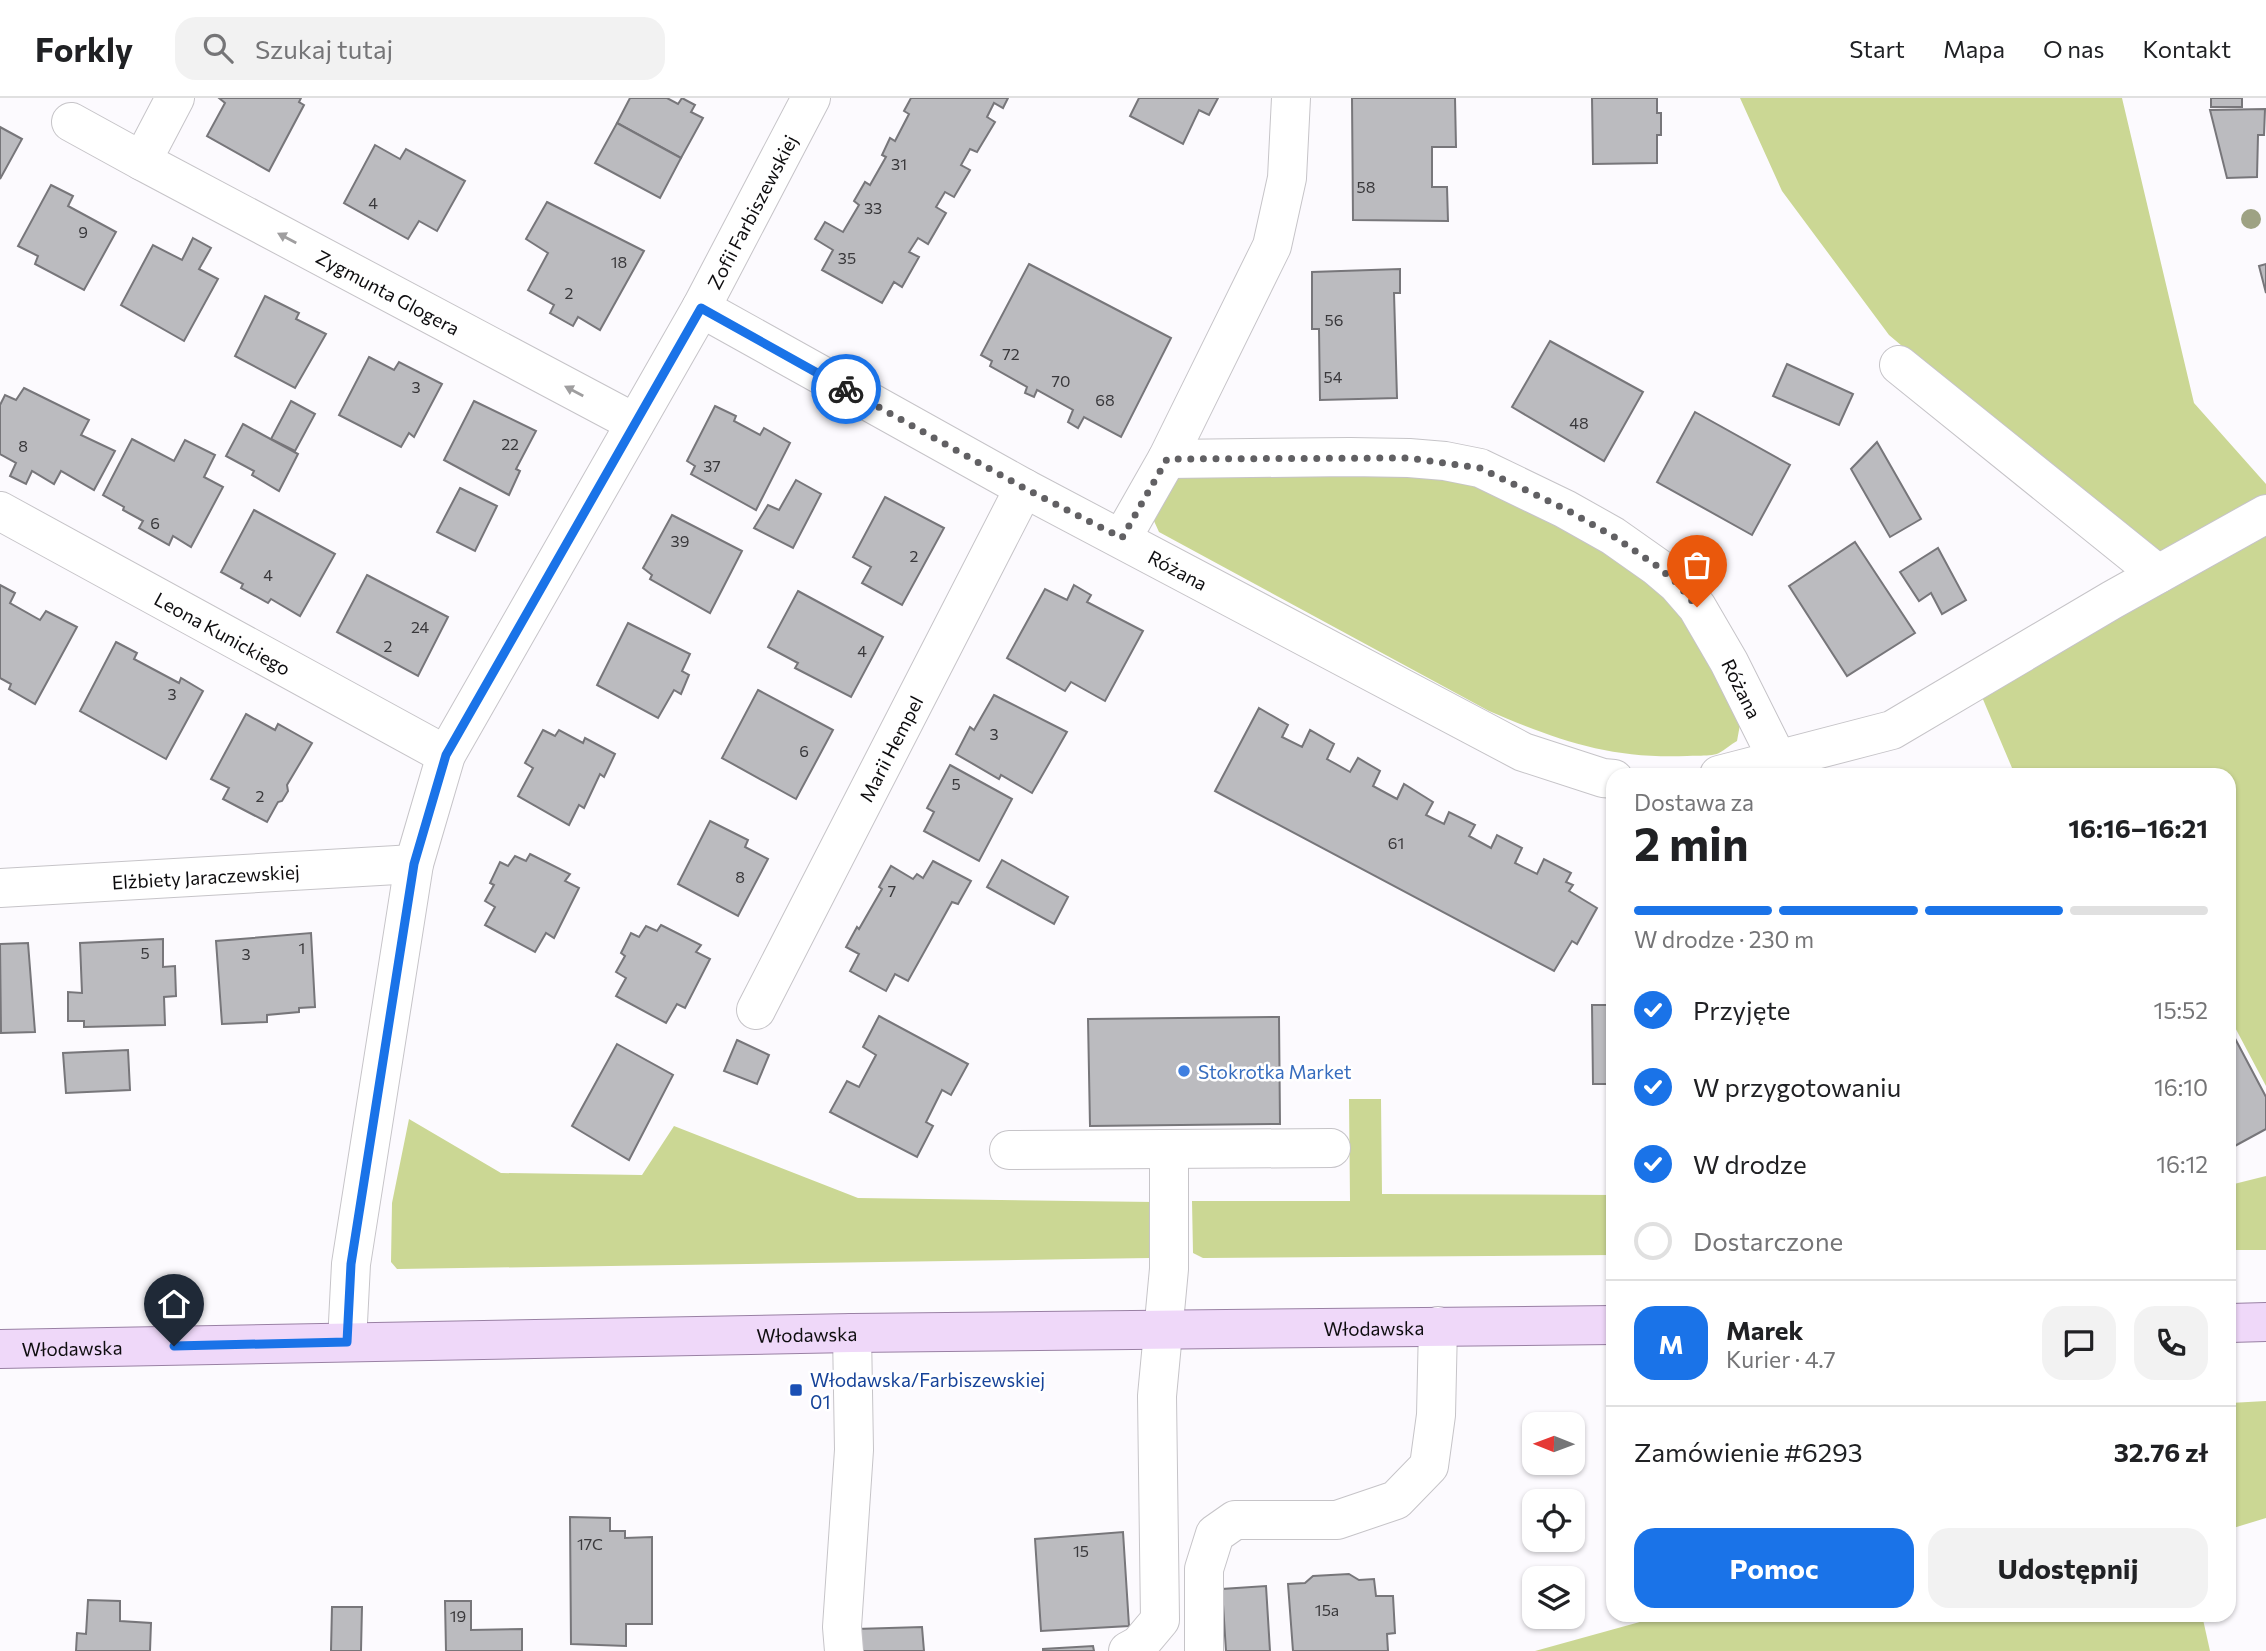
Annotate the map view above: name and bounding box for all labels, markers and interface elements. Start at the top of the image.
search box [175,17,665,80]
text: Forkly [35,28,133,69]
icon: search [199,29,237,67]
text: Szukaj tutaj [255,33,393,64]
text: Start [1849,34,1905,63]
text: Mapa [1943,34,2005,63]
text: O nas [2043,34,2104,63]
text: Kontakt [2142,34,2231,63]
street label: Zofii Farbiszewskiej [702,131,801,293]
house number: 31 [891,154,907,173]
house number: 58 [1357,177,1375,196]
house number: 4 [368,193,378,212]
house number: 33 [864,198,882,217]
house number: 9 [78,222,88,241]
one-way arrow [277,232,297,244]
street label: Zygmunta Glogera [313,244,464,339]
house number: 35 [838,248,856,267]
house number: 18 [611,252,627,271]
house number: 2 [565,283,574,302]
house number: 56 [1325,310,1343,329]
house number: 72 [1002,344,1020,363]
courier [811,354,881,424]
house number: 54 [1324,367,1343,386]
icon: bike [827,370,865,408]
house number: 70 [1052,371,1070,390]
house number: 3 [411,377,421,396]
one-way arrow [564,386,584,397]
house number: 68 [1095,390,1115,409]
house number: 48 [1569,413,1589,432]
house number: 22 [501,434,519,453]
house number: 8 [18,436,28,455]
house number: 37 [703,456,721,475]
house number: 6 [150,513,160,532]
house number: 39 [671,531,689,550]
pin [1667,535,1727,607]
street label: Różana [1144,544,1212,595]
house number: 2 [910,546,919,565]
icon: bag [1678,546,1716,584]
house number: 4 [263,565,273,584]
street label: Leona Kunickiego [151,586,295,679]
house number: 24 [411,617,429,636]
house number: 2 [384,636,393,655]
house number: 4 [857,641,867,660]
street label: Różana [1718,655,1767,722]
house number: 3 [167,684,177,703]
street label: Marii Hempel [854,692,927,805]
house number: 3 [989,724,999,743]
house number: 6 [799,741,809,760]
house number: 5 [951,774,961,793]
house number: 2 [256,786,265,805]
text: Dostawa za [1634,788,1754,816]
text: 16:16–16:21 [2068,812,2208,843]
text: 2 min [1634,814,1749,870]
house number: 61 [1388,833,1404,852]
street label: Elżbiety Jaraczewskiej [111,859,300,893]
house number: 8 [735,867,745,886]
house number: 7 [888,881,896,900]
text: W drodze · 230 m [1634,925,1814,953]
house number: 1 [299,938,305,957]
house number: 5 [140,943,150,962]
house number: 3 [241,944,251,963]
icon: check [1634,991,1672,1029]
text: Przyjęte [1693,994,1790,1025]
text: 15:52 [2154,996,2208,1024]
place label: Stokrotka Market [1198,1060,1352,1083]
marker: Stokrotka Market [1176,1063,1192,1079]
icon: check [1634,1068,1672,1106]
text: W przygotowaniu [1693,1071,1901,1102]
text: 16:10 [2154,1073,2208,1101]
icon: check [1634,1145,1672,1183]
text: W drodze [1693,1148,1807,1179]
text: 16:12 [2156,1150,2208,1178]
text: Dostarczone [1693,1225,1843,1256]
pin [144,1274,204,1346]
icon: home [155,1285,193,1323]
button: chat [2042,1306,2116,1380]
button: phone [2134,1306,2208,1380]
text: Marek [1726,1314,1803,1345]
street label: Włodawska [1323,1315,1424,1340]
street label: Włodawska [756,1321,857,1346]
text: M [1658,1328,1684,1359]
street label: Włodawska [21,1335,123,1360]
text: Kurier · 4.7 [1726,1345,1836,1373]
place label: Włodawska/Farbiszewskiej 01 [810,1368,1045,1413]
marker: Włodawska/Farbiszewskiej 01 [788,1382,804,1398]
north arrow [1522,1412,1586,1475]
map controls [1522,1412,1585,1629]
text: Zamówienie #6293 [1634,1436,1863,1467]
text: 32.76 zł [2114,1436,2208,1467]
button: locate [1522,1489,1585,1552]
button: Pomoc [1634,1528,1914,1608]
button: Udostępnij [1928,1528,2208,1608]
house number: 17C [577,1534,603,1553]
house number: 15 [1073,1541,1089,1560]
button: layers [1522,1566,1585,1629]
house number: 15a [1315,1600,1339,1619]
house number: 19 [450,1606,466,1625]

